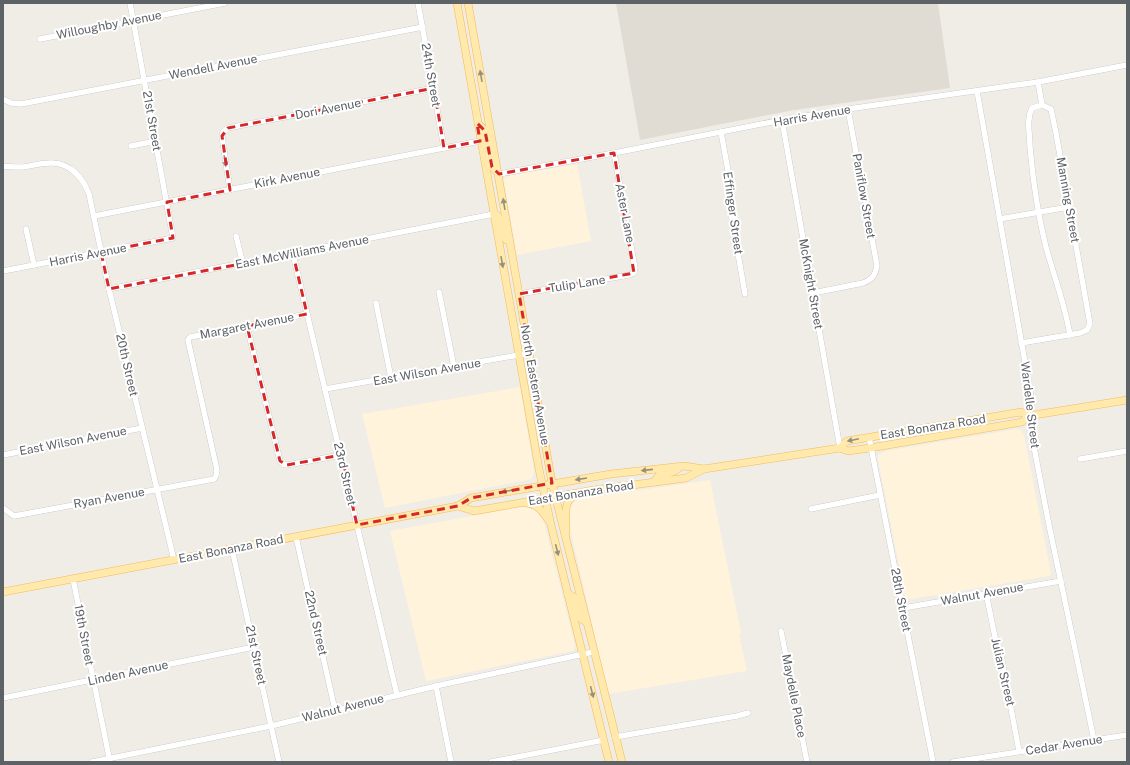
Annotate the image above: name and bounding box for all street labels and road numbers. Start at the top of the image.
street label: Willoughby Avenue [55,8,163,42]
street label: 24th Street [419,42,444,108]
street label: Wendell Avenue [168,52,259,82]
street label: 21st Street [140,90,164,152]
street label: Dori Avenue [294,96,362,122]
street label: Harris Avenue [772,102,852,130]
street label: Paniflow Street [850,152,878,240]
street label: Manning Street [1054,156,1082,244]
street label: Kirk Avenue [253,165,321,191]
street label: Effinger Street [720,171,746,255]
street label: Aster Lane [612,182,638,244]
street label: East McWilliams Avenue [234,232,370,272]
street label: McKnight Street [796,238,826,331]
street label: Harris Avenue [48,241,128,269]
street label: Tulip Lane [548,273,607,295]
street label: Margaret Avenue [199,310,295,342]
street label: North Eastern Avenue [518,324,552,446]
street label: 20th Street [113,332,141,398]
street label: East Wilson Avenue [372,356,482,388]
street label: Wardelle Street [1018,361,1042,450]
street label: East Bonanza Road [879,412,987,442]
street label: East Wilson Avenue [18,424,128,458]
street label: 23rd Street [331,441,359,507]
street label: East Bonanza Road [527,478,635,508]
street label: Ryan Avenue [72,485,146,511]
street label: East Bonanza Road [177,532,285,566]
street label: 28th Street [888,567,914,633]
street label: Walnut Avenue [940,580,1025,608]
street label: 22nd Street [302,589,330,657]
street label: 19th Street [71,603,97,667]
street label: 21st Street [243,624,269,686]
street label: Julian Street [988,636,1018,708]
street label: Maydelle Place [779,653,809,739]
street label: Linden Avenue [86,658,170,688]
street label: Walnut Avenue [301,691,386,725]
street label: Cedar Avenue [1025,732,1104,758]

